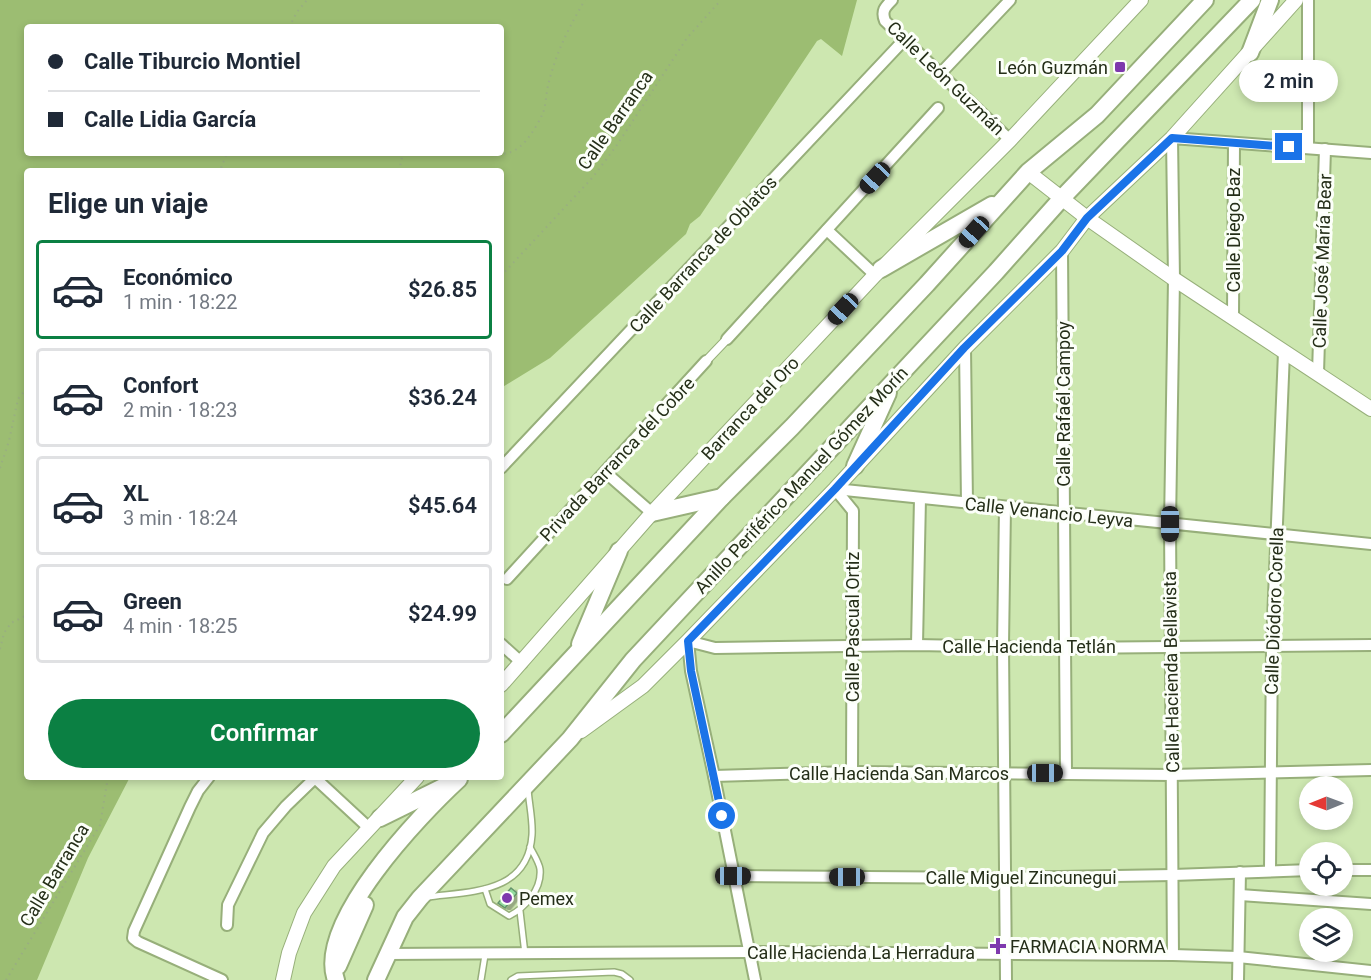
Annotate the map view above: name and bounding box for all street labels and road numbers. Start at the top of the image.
street label: Calle León Guzmán [883,17,1009,139]
street label: Calle Barranca [573,66,657,174]
street label: Calle Diego Baz [1223,168,1244,292]
street label: Calle Barranca de Oblatos [625,171,781,337]
street label: Calle José María Bear [1308,173,1336,349]
street label: Calle Rafaél Campoy [1053,321,1074,487]
street label: Barranca del Oro [697,352,803,464]
street label: Anillo Periférico Manuel Gómez Morín [690,362,912,598]
street label: Privada Barranca del Cobre [535,372,699,546]
street label: Calle Venancio Leyva [964,493,1134,531]
street label: Calle Diódoro Corella [1261,527,1287,695]
street label: Calle Pascual Ortiz [842,552,863,702]
street label: Calle Hacienda Bellavista [1159,571,1183,773]
street label: Calle Hacienda Tetlán [942,636,1116,657]
street label: Calle Hacienda San Marcos [789,763,1009,784]
street label: Calle Barranca [15,820,93,930]
street label: Calle Miguel Zincunegui [925,867,1117,888]
street label: Calle Hacienda La Herradura [747,942,975,963]

